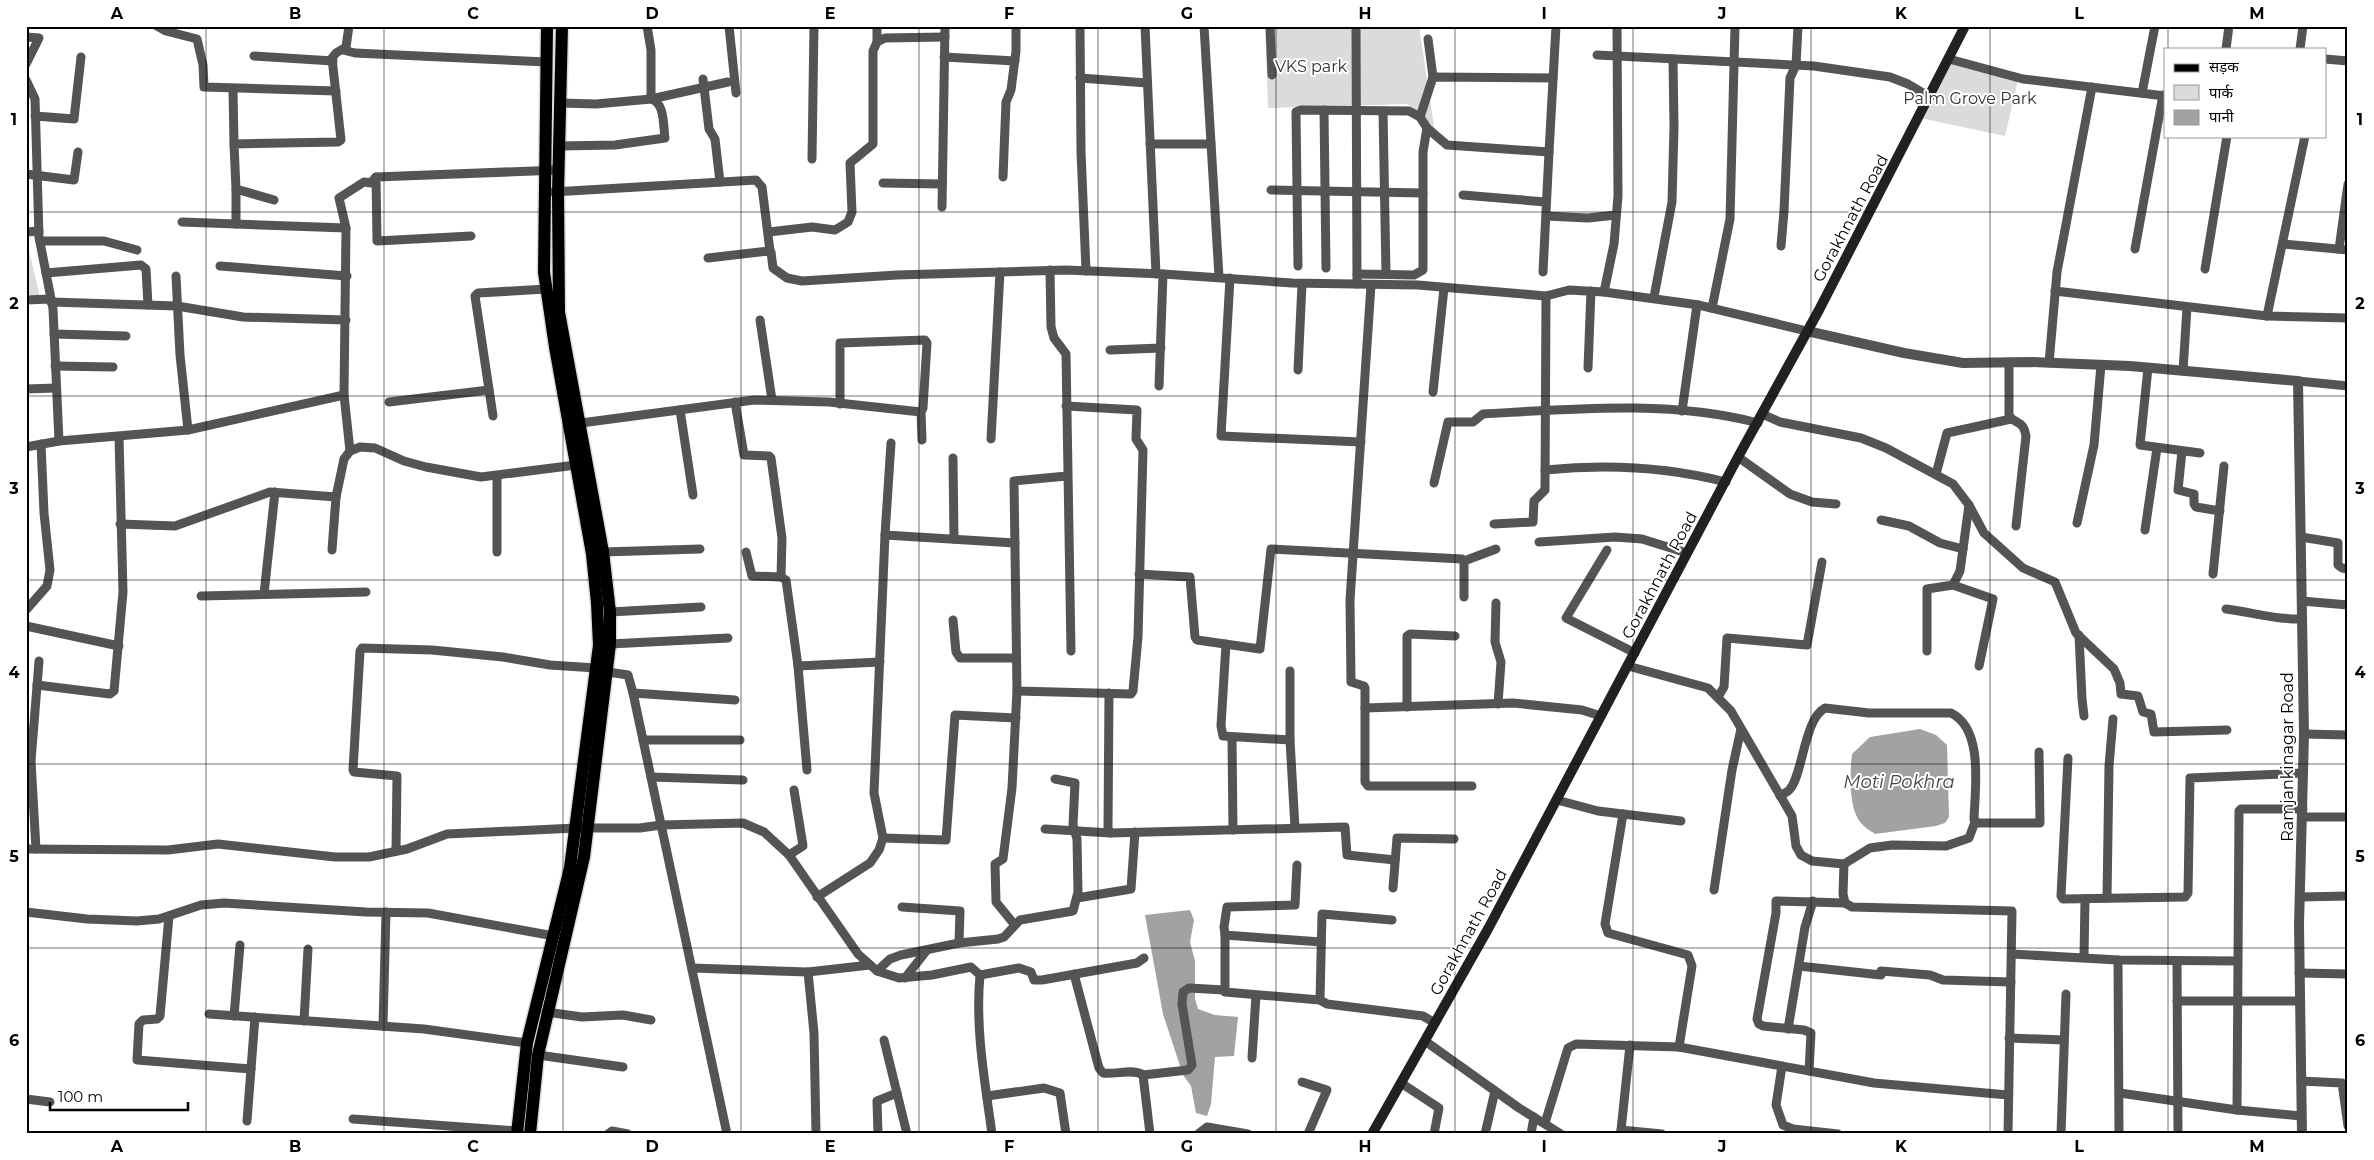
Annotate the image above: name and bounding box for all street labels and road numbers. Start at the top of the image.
street label: Gorakhnath Road [1809,151,1892,285]
street label: Gorakhnath Road [1618,508,1701,642]
street label: Ramjankinagar Road [2278,672,2297,842]
street label: Gorakhnath Road [1426,866,1511,999]

